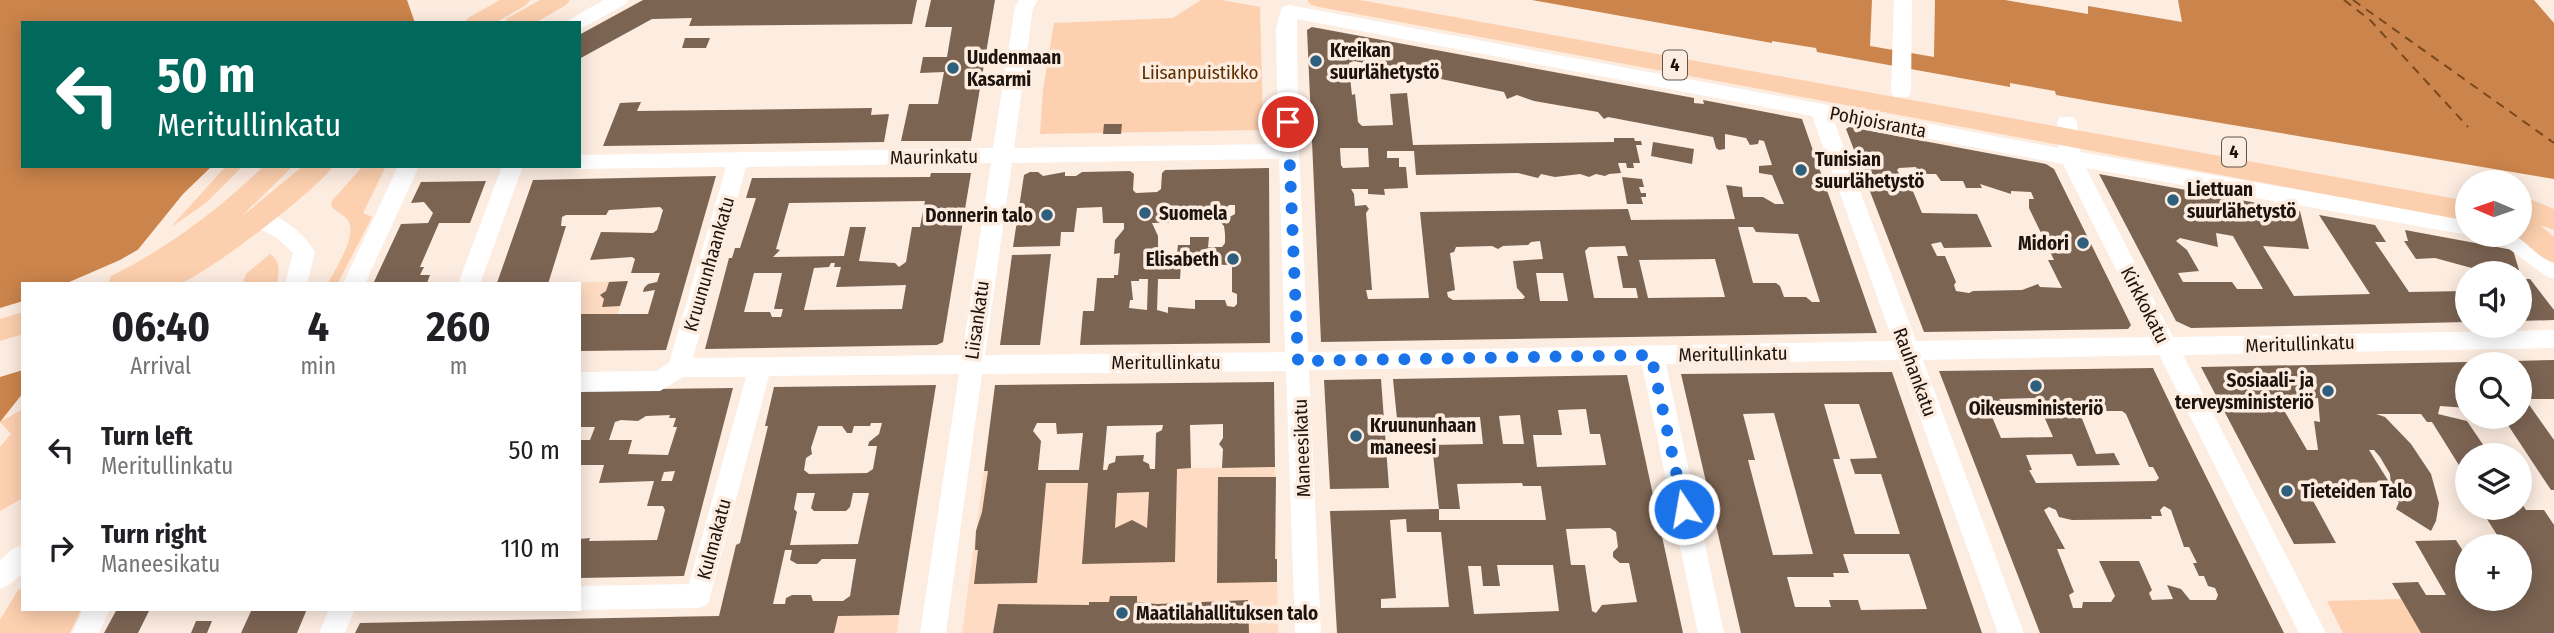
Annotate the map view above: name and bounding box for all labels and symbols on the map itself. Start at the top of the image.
place label: Kreikan suurlähetystö [1330,39,1439,84]
place label: Uudenmaan Kasarmi [967,46,1061,91]
road number: 4 [1663,51,1687,80]
marker: Kreikan suurlähetystö [1308,53,1324,69]
marker: Uudenmaan Kasarmi [945,60,961,76]
park label: Liisanpuistikko [1142,61,1258,84]
pin [1258,92,1318,152]
street label: Pohjoisranta [1828,101,1928,143]
road number: 4 [2222,138,2246,167]
street label: Maurinkatu [890,145,978,169]
place label: Tunisian suurlähetystö [1815,148,1924,193]
marker: Tunisian suurlähetystö [1793,162,1809,178]
north arrow [2455,170,2532,247]
place label: Liettuan suurlähetystö [2187,178,2296,223]
marker: Liettuan suurlähetystö [2165,192,2181,208]
street label: Kruununhaankatu [679,194,739,334]
place label: Suomela [1159,202,1228,225]
place label: Donnerin talo [925,204,1033,227]
marker: Suomela [1137,205,1153,221]
marker: Donnerin talo [1039,207,1055,223]
place label: Midori [2018,232,2069,255]
marker: Midori [2075,235,2091,251]
place label: Elisabeth [1146,248,1219,271]
marker: Elisabeth [1225,251,1241,267]
street label: Kirkkokatu [2116,263,2174,347]
street label: Liisankatu [960,279,994,361]
street label: Rauhankatu [1888,324,1942,420]
street label: Meritullinkatu [2245,331,2355,357]
street label: Meritullinkatu [1678,342,1788,366]
street label: Meritullinkatu [1111,351,1221,374]
place label: Sosiaali- ja terveysministeriö [2175,369,2314,414]
marker: Oikeusministeriö [2028,378,2044,394]
marker: Sosiaali- ja terveysministeriö [2320,383,2336,399]
place label: Oikeusministeriö [1969,397,2103,420]
street label: Maneesikatu [1289,398,1315,498]
place label: Kruununhaan maneesi [1370,414,1476,459]
marker: Kruununhaan maneesi [1348,428,1364,444]
position arrow [1647,472,1721,546]
place label: Tieteiden Talo [2301,480,2413,503]
marker: Tieteiden Talo [2279,483,2295,499]
street label: Kulmakatu [692,496,736,582]
place label: Maatilahallituksen talo [1136,602,1318,625]
marker: Maatilahallituksen talo [1114,605,1130,621]

